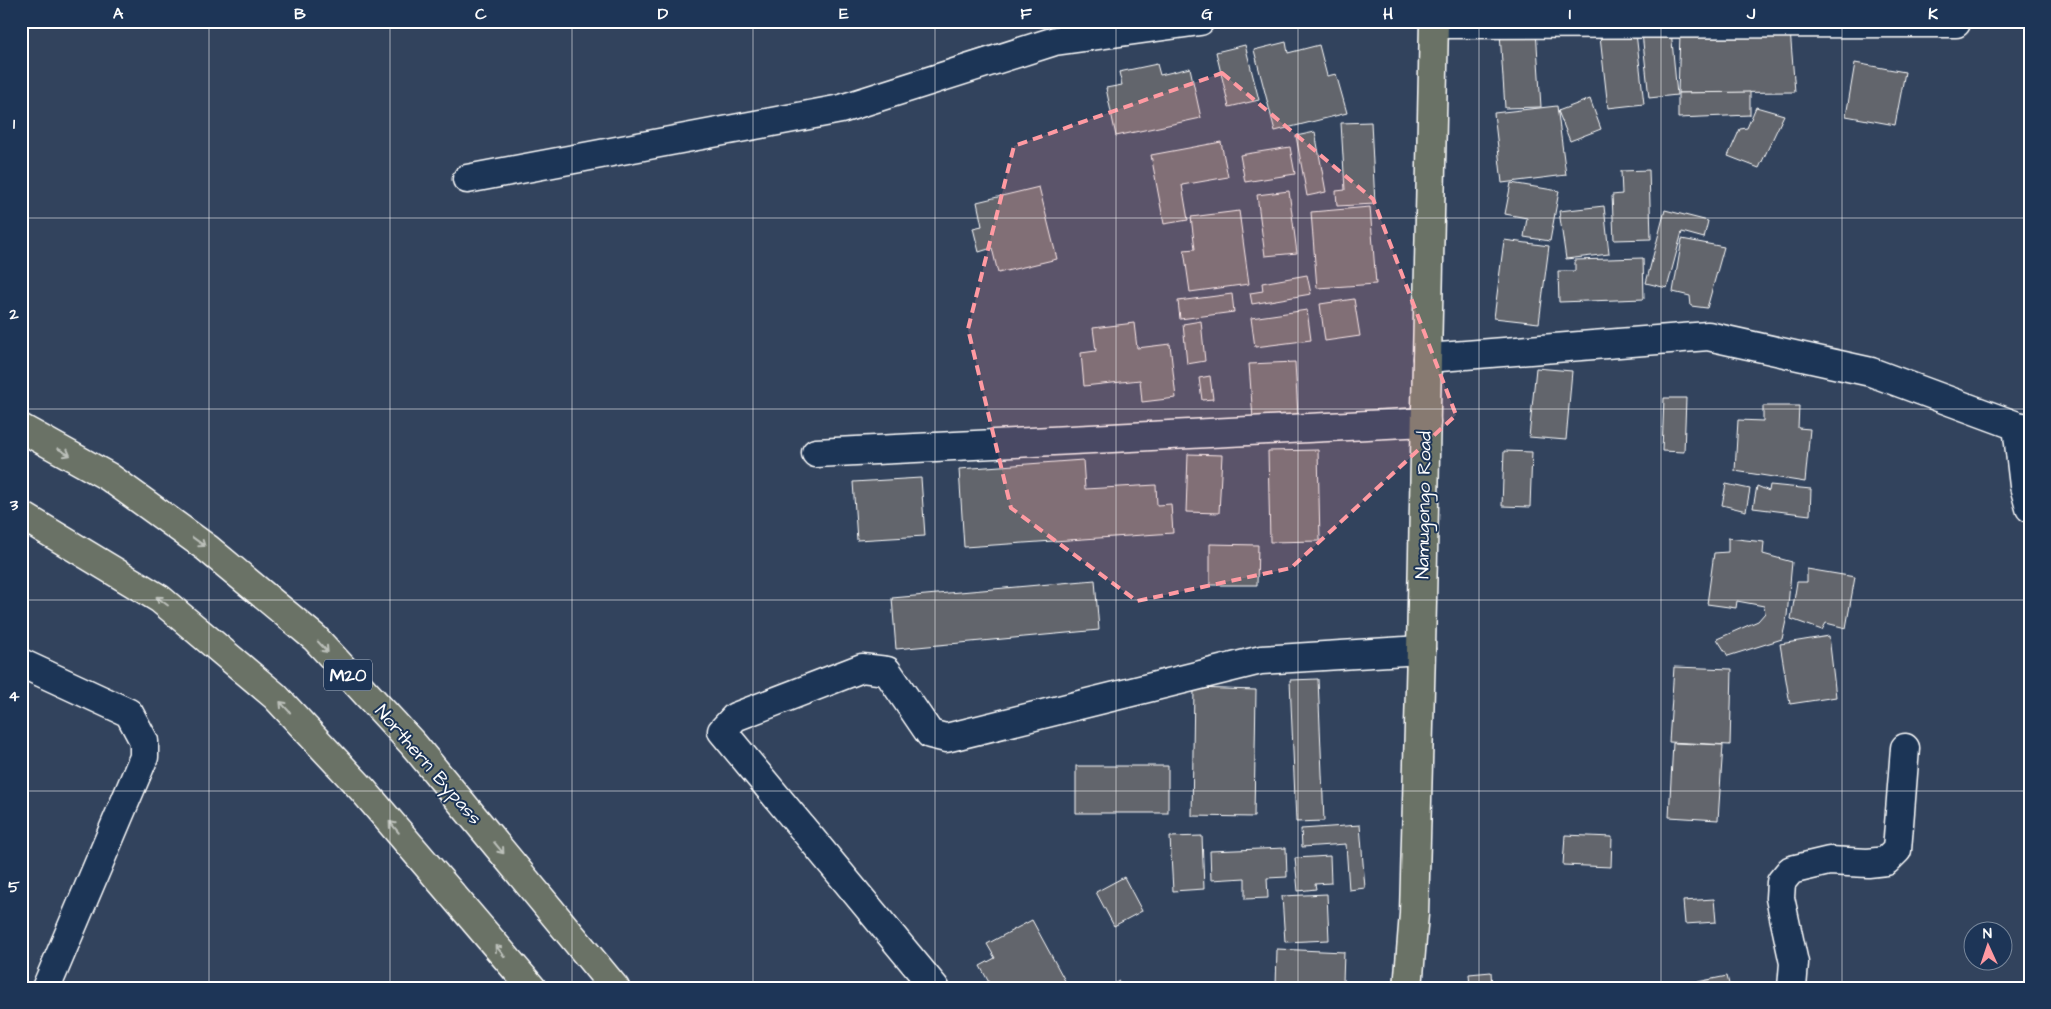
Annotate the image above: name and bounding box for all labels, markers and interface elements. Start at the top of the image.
text: A [113,3,124,25]
text: B [294,3,306,25]
text: C [475,3,487,25]
text: D [658,3,669,25]
text: E [839,3,849,25]
text: F [1020,3,1032,25]
text: G [1201,3,1213,25]
text: H [1383,3,1393,25]
text: I [1569,3,1571,25]
text: J [1746,3,1756,25]
text: K [1928,3,1938,25]
text: 1 [13,113,16,135]
text: 2 [8,303,19,325]
street label: Namugongo Road [1409,431,1440,579]
one-way arrow [56,447,71,457]
text: 3 [9,494,19,516]
one-way arrow [192,537,206,547]
one-way arrow [156,596,169,607]
one-way arrow [317,641,329,653]
road number: M20 [324,660,372,690]
text: 4 [9,685,20,707]
street label: Northern Bypass [367,699,488,832]
one-way arrow [279,700,291,713]
one-way arrow [389,821,400,834]
one-way arrow [493,841,504,854]
text: 5 [8,876,20,898]
north arrow [1964,922,2014,972]
text: N [1982,924,1992,944]
one-way arrow [494,944,506,957]

